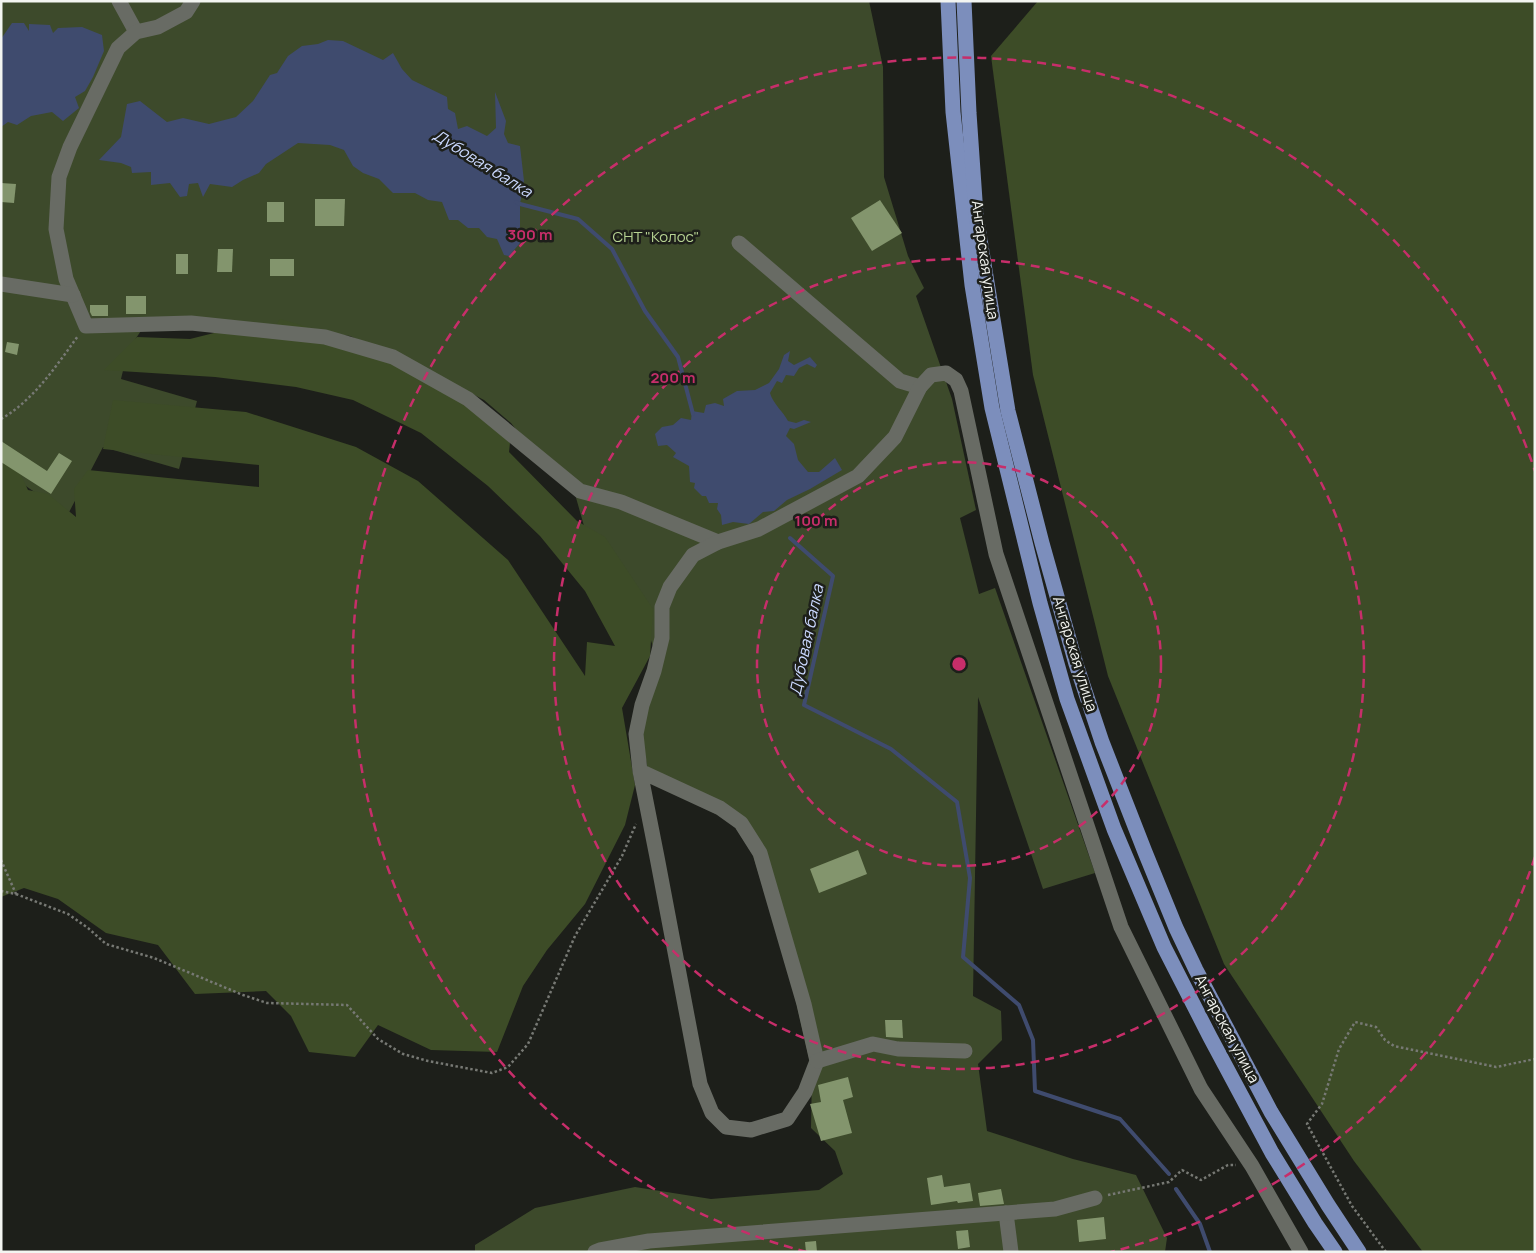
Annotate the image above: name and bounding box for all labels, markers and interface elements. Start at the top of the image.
water label: Дубовая балка [429,124,538,203]
street label: Ангарская улица [967,199,1004,321]
text: 300 m [508,224,552,245]
park label: СНТ "Колос" [613,226,699,247]
text: 200 m [650,367,696,388]
text: 100 m [795,510,837,531]
water label: Дубовая балка [784,581,829,697]
street label: Ангарская улица [1048,593,1103,714]
centre of rings [950,655,968,673]
street label: Ангарская улица [1190,971,1265,1087]

